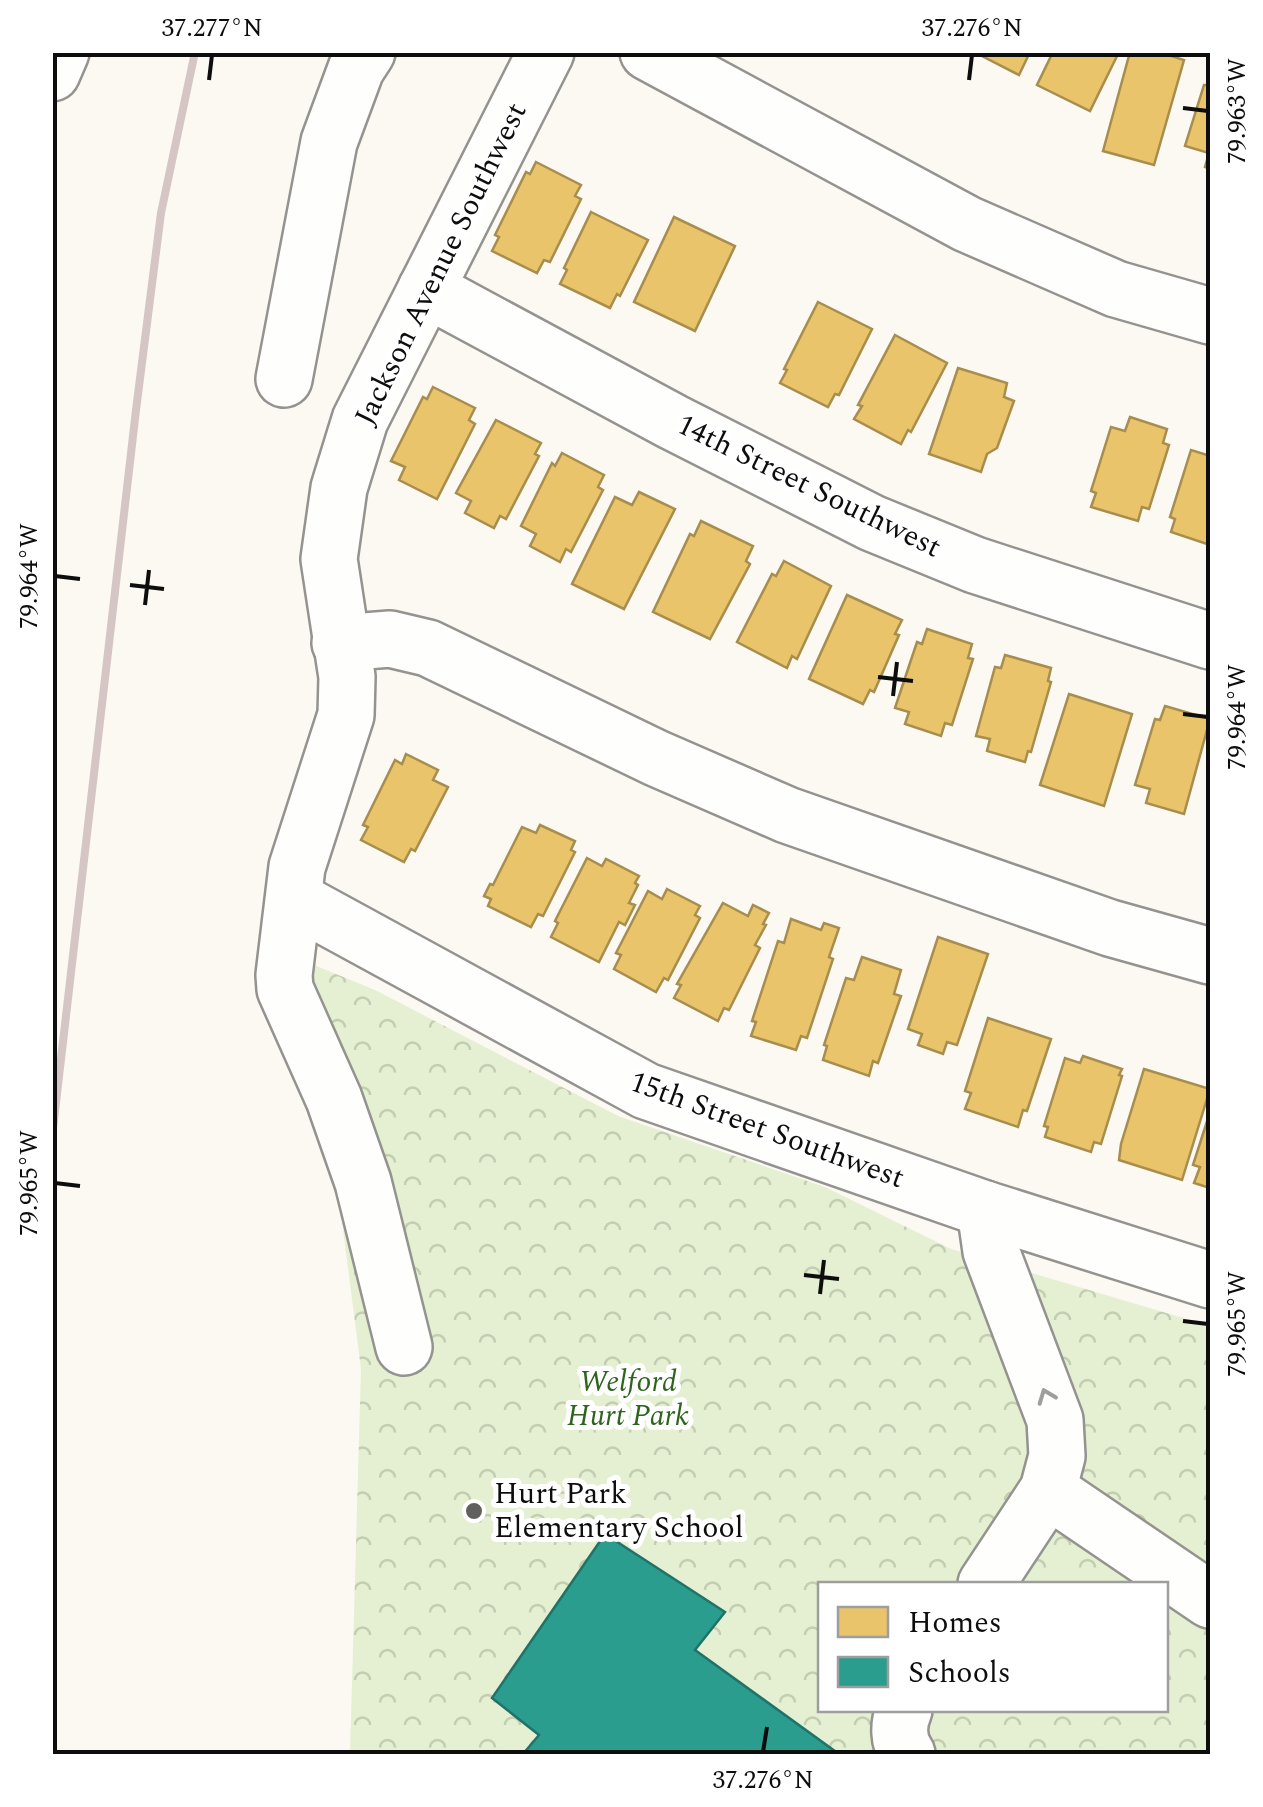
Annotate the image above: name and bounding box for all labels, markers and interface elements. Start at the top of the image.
text: 37.277°N [161,10,263,48]
text: 37.276°N [921,10,1023,48]
text: 79.963°W [1219,58,1257,164]
street label: Jackson Avenue Southwest [343,95,539,433]
street label: 14th Street Southwest [669,402,949,570]
text: 79.964°W [11,523,49,629]
text: 79.964°W [1219,664,1257,770]
street label: 15th Street Southwest [623,1059,911,1201]
text: 79.965°W [11,1130,49,1236]
text: 79.965°W [1219,1271,1257,1377]
park label: Welford Hurt Park [567,1359,689,1439]
one-way arrow [1037,1388,1057,1405]
place label: Hurt Park Elementary School [494,1471,744,1551]
marker: Hurt Park Elementary School [463,1500,485,1522]
legend [818,1582,1168,1712]
text: Homes [908,1600,1002,1646]
text: Schools [908,1650,1011,1696]
text: 37.276°N [712,1762,814,1800]

